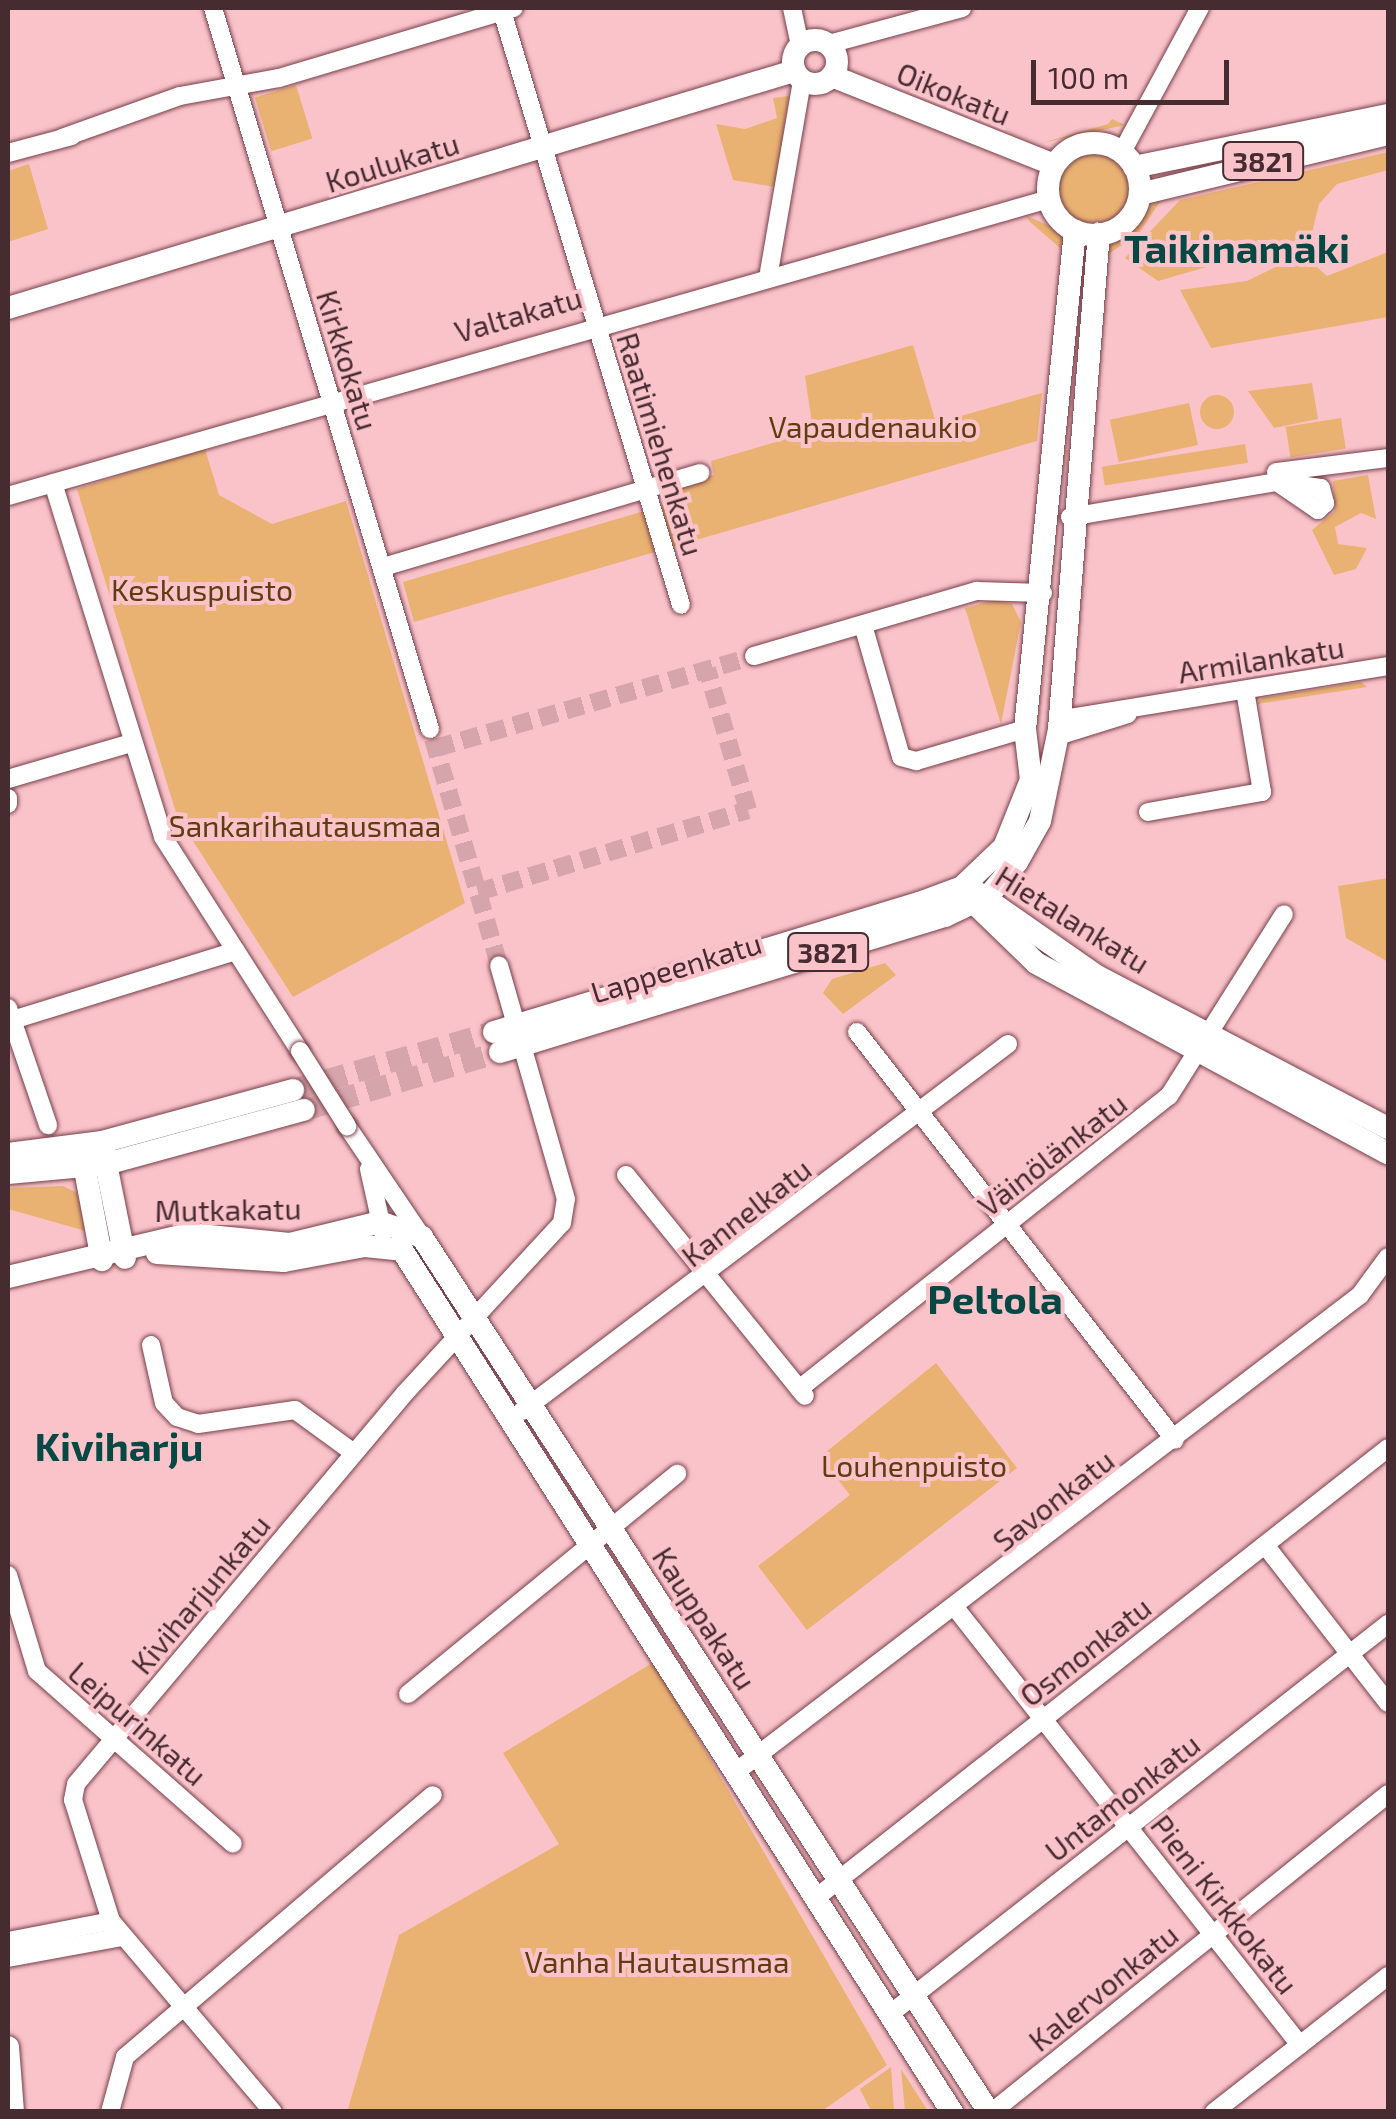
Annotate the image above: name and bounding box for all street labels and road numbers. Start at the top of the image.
street label: Oikokatu [892,54,1016,132]
street label: Koulukatu [321,125,463,199]
road number: 3821 [1220,138,1306,184]
street label: Valtakatu [450,279,586,349]
street label: Kirkkokatu [310,286,386,434]
street label: Raatimiehenkatu [610,328,712,560]
street label: Armilankatu [1175,628,1347,690]
street label: Hietalankatu [989,857,1157,981]
street label: Lappeenkatu [586,924,766,1010]
road number: 3821 [786,929,870,975]
street label: Väinölänkatu [970,1085,1134,1223]
street label: Kannelkatu [674,1150,818,1274]
street label: Mutkakatu [154,1190,302,1228]
street label: Savonkatu [985,1442,1121,1558]
street label: Kiviharjunkatu [123,1507,277,1681]
street label: Kauppakatu [646,1540,764,1696]
street label: Osmonkatu [1012,1589,1158,1713]
street label: Leipurinkatu [62,1653,214,1793]
street label: Untamonkatu [1038,1725,1206,1869]
street label: Pieni Kirkkokatu [1144,1807,1306,2001]
street label: Kalervonkatu [1021,1916,1185,2058]

